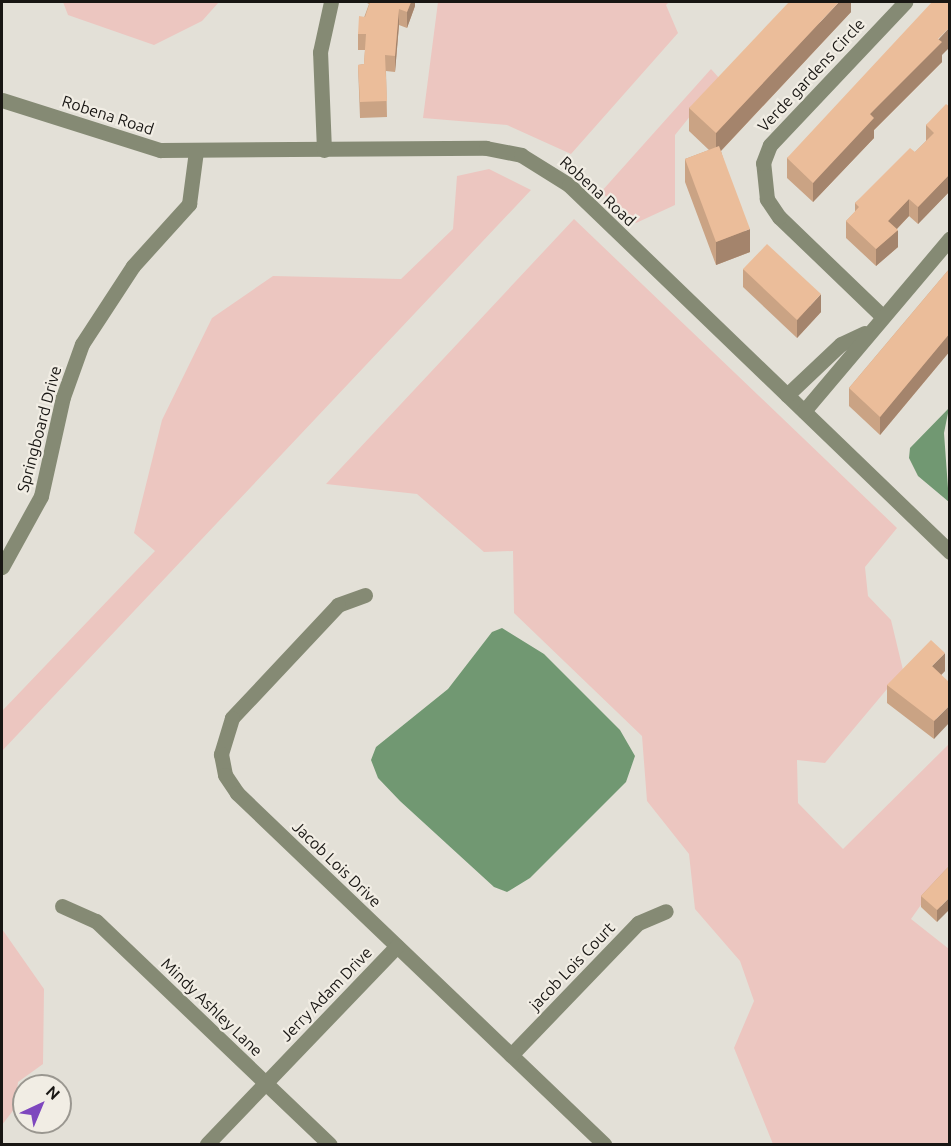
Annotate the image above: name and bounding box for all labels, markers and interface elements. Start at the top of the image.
street label: Verde gardens Circle [754,14,868,136]
street label: Robena Road [60,91,156,139]
street label: Robena Road [556,152,640,230]
street label: Springboard Drive [13,364,65,494]
street label: Jacob Lois Drive [289,817,385,911]
street label: jacob Lois Court [525,918,619,1014]
street label: Jerry Adam Drive [276,943,376,1045]
street label: Mindy Ashley Lane [157,954,267,1060]
north arrow [12,1074,72,1134]
text: N [43,1082,64,1103]

